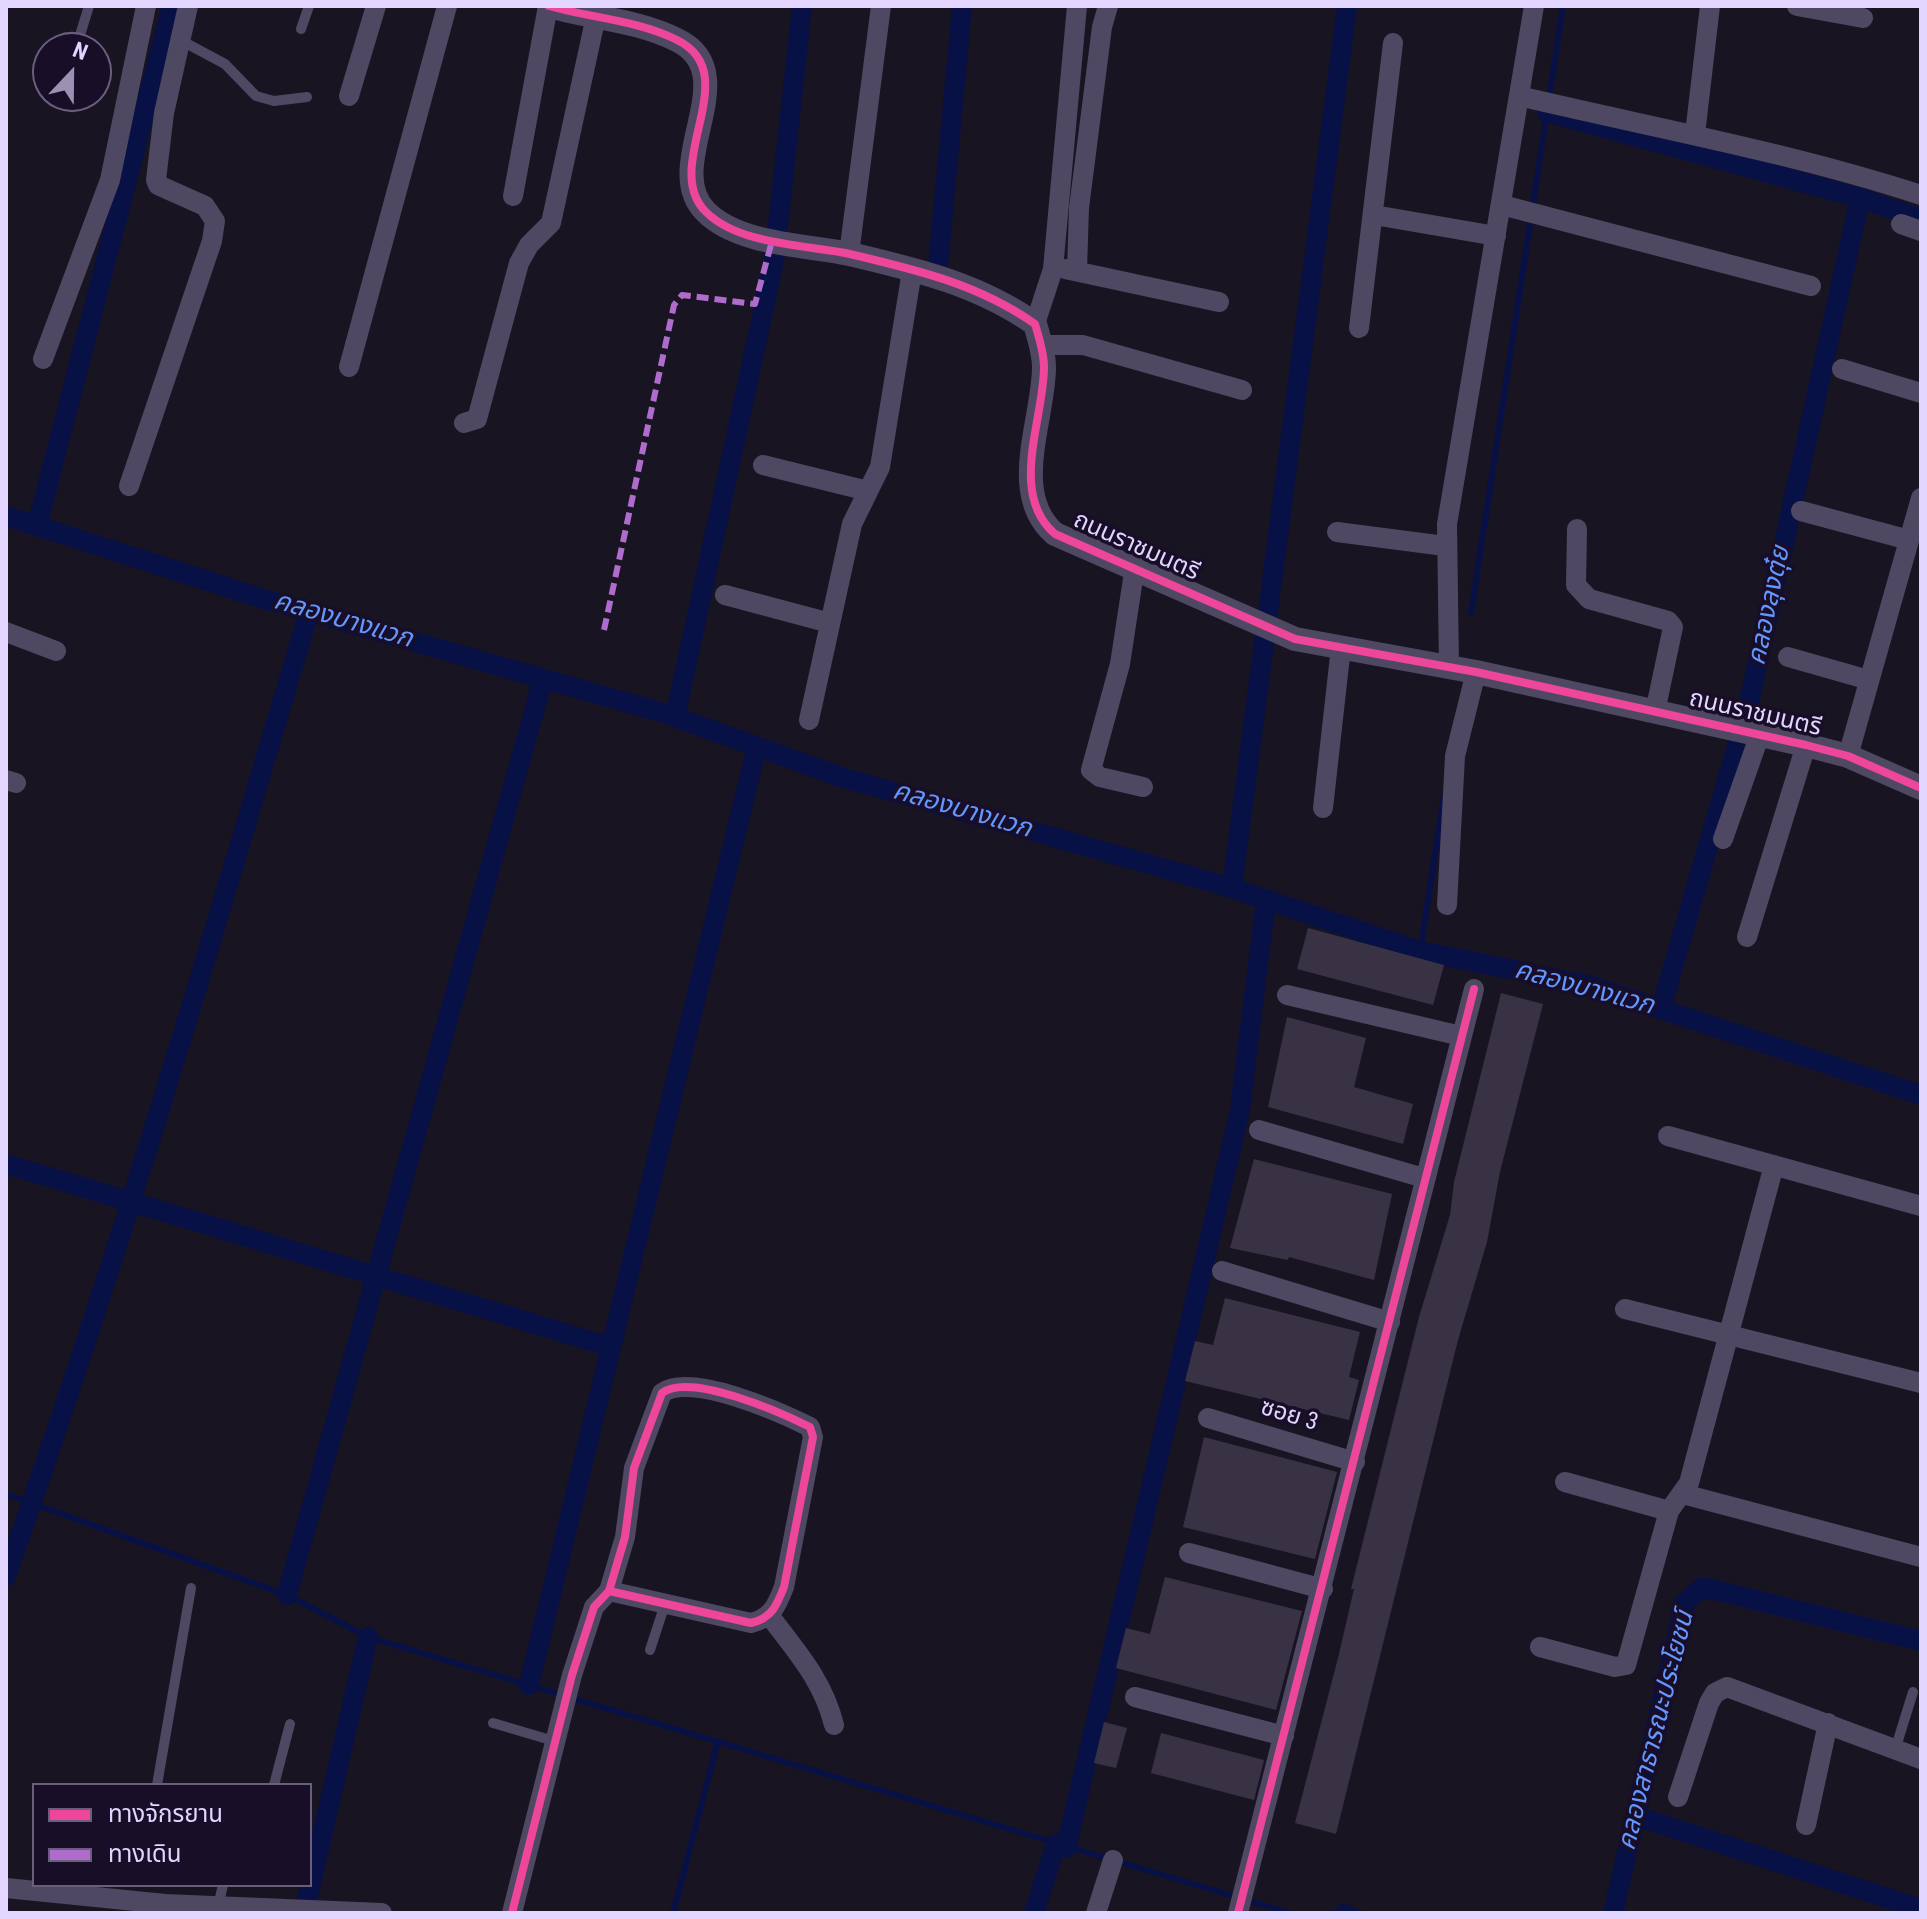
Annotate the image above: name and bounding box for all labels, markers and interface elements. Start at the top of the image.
north arrow [32,32,112,112]
text: N [69,37,91,65]
street label: ถนนราชมนตรี [1069,506,1203,588]
water label: คลองลุงตุ๋ย [1742,544,1798,668]
water label: คลองบางแวก [270,586,416,656]
street label: ถนนราชมนตรี [1686,685,1824,743]
water label: คลองบางแวก [889,776,1035,846]
water label: คลองบางแวก [1511,955,1657,1023]
street label: ซอย 3 [1257,1394,1321,1438]
water label: คลองสาธารณะประโยชน์ [1612,1608,1702,1854]
legend [32,1783,312,1887]
text: ทางจักรยาน [108,1800,223,1828]
text: ทางเดิน [108,1840,182,1868]

